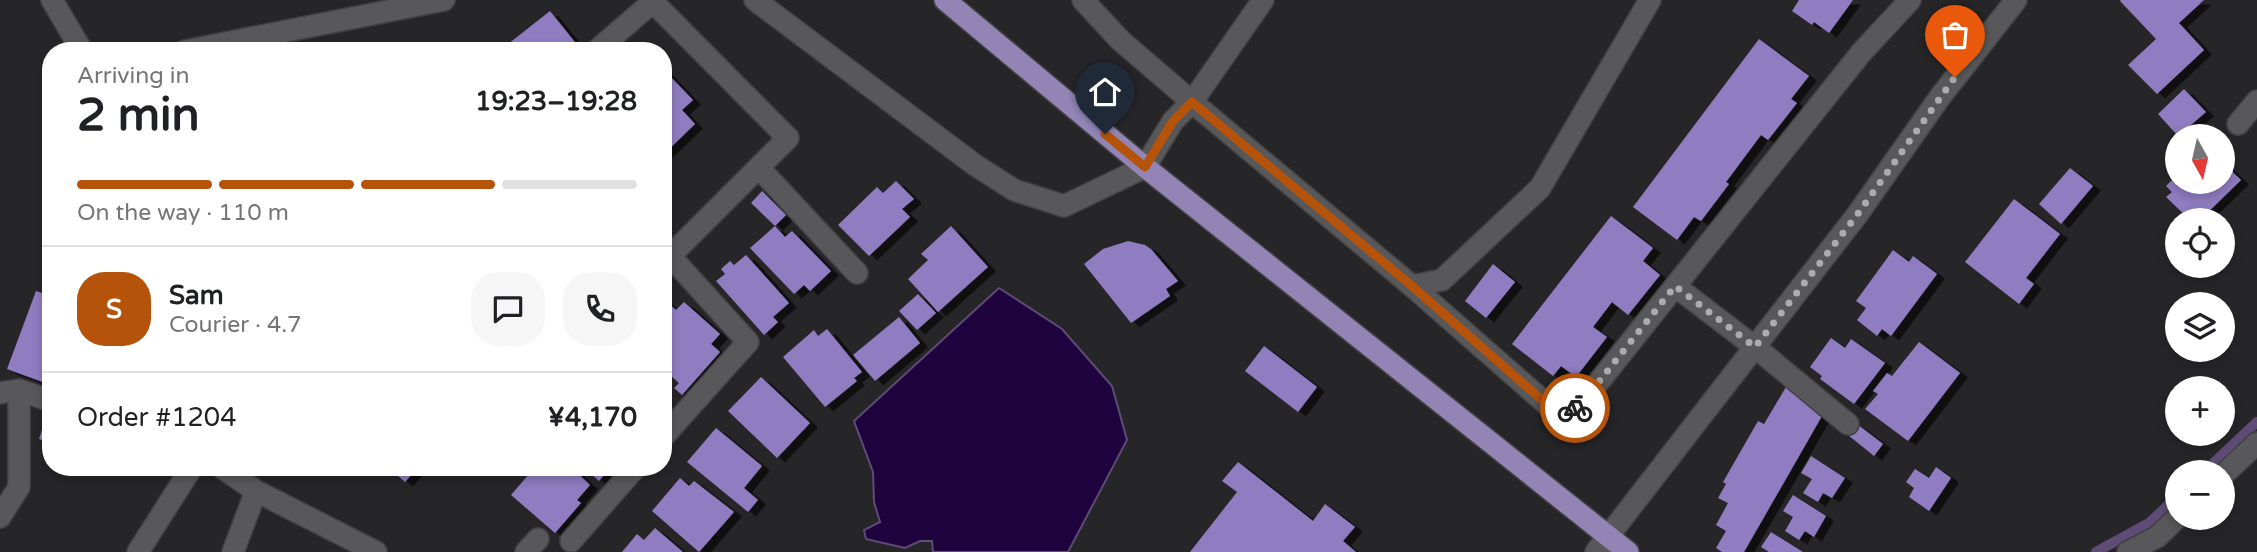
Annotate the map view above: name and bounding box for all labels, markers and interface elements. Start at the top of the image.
pin [1925,5,1985,77]
icon: bag [1936,16,1974,54]
text: Arriving in [77,62,190,90]
pin [1075,62,1135,134]
icon: home [1086,73,1124,111]
text: 19:23–19:28 [475,86,637,117]
text: 2 min [77,88,200,143]
north arrow [2165,124,2235,194]
map controls [2165,124,2235,530]
text: On the way · 110 m [77,199,289,227]
button: locate [2165,208,2235,278]
button: chat [471,272,545,346]
button: phone [563,272,637,346]
text: Sam [169,280,224,311]
button: layers [2165,292,2235,362]
text: S [106,294,122,325]
text: Courier · 4.7 [169,311,302,339]
courier [1540,373,1610,443]
button: + [2165,376,2235,446]
icon: bike [1556,389,1594,427]
text: Order #1204 [77,402,237,433]
text: ¥4,170 [548,402,637,433]
button: − [2165,460,2235,530]

